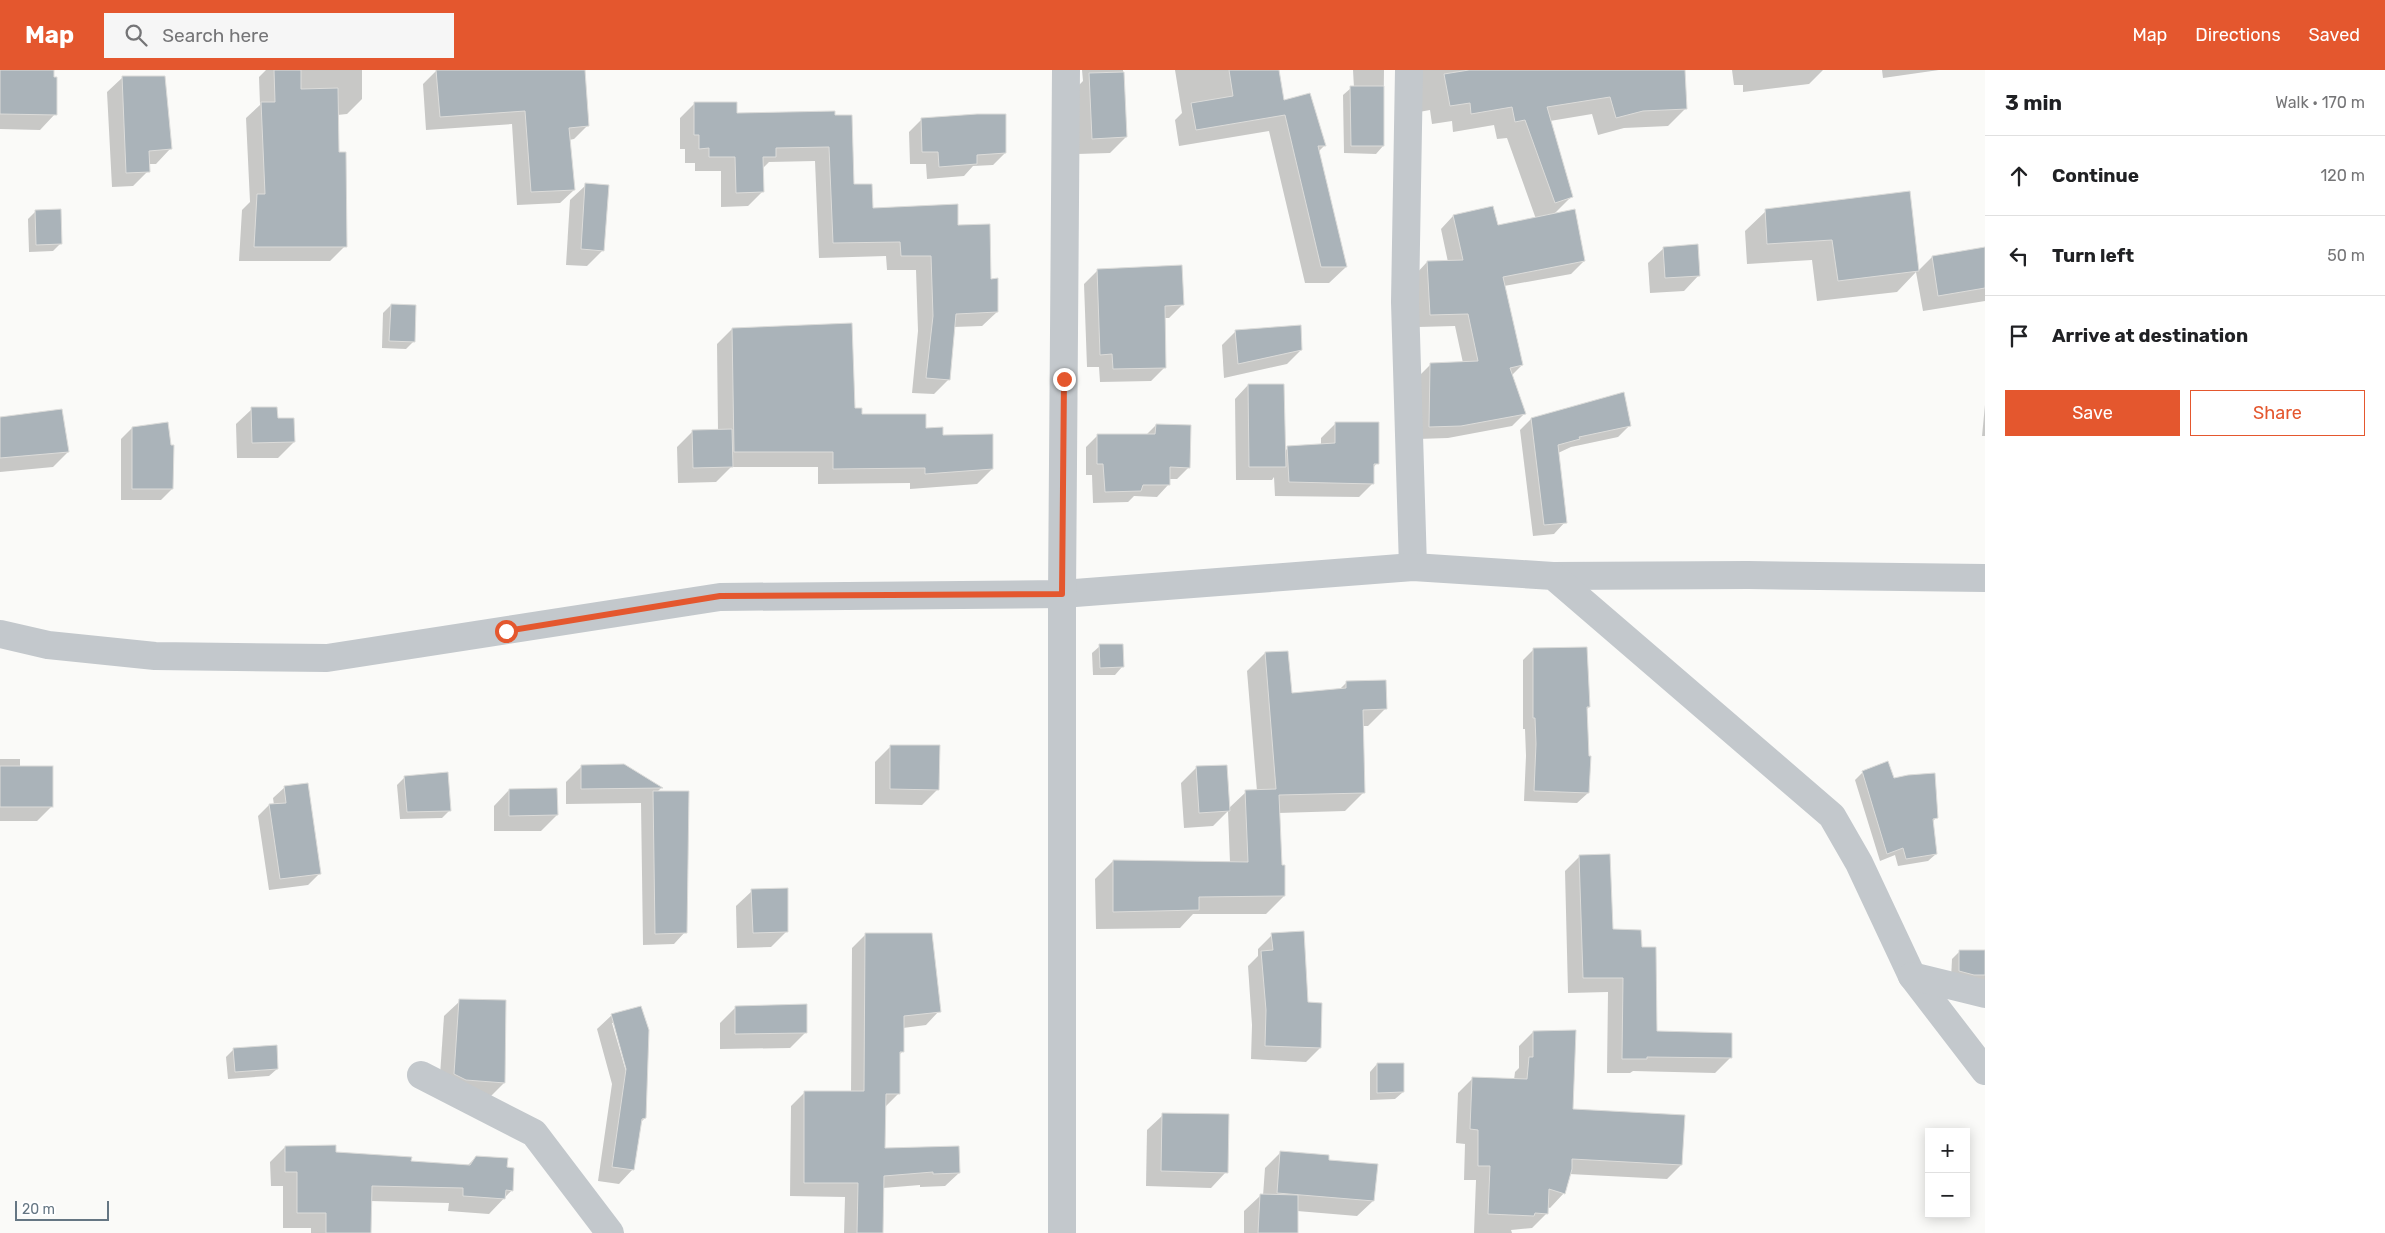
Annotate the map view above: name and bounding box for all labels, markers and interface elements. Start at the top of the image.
search box [104,13,454,58]
text: Map [25,21,74,49]
icon: search [122,21,150,49]
text: Search here [162,24,269,47]
text: Map [2132,24,2167,46]
text: Directions [2195,24,2281,46]
text: Saved [2309,24,2360,46]
text: 3 min [2005,90,2062,115]
text: Walk · 170 m [2275,93,2365,112]
icon: ahead [2005,162,2033,190]
text: Continue [2052,164,2139,187]
text: 120 m [2320,166,2365,185]
icon: left [2005,242,2033,270]
text: Turn left [2052,244,2134,267]
text: 50 m [2327,246,2365,265]
icon: arrive [2005,322,2033,350]
text: Arrive at destination [2052,324,2248,347]
route end [1053,368,1076,391]
button: Save [2005,390,2180,436]
button: Share [2190,390,2365,436]
route start [495,620,518,643]
map controls [1925,1128,1970,1218]
button: + [1925,1128,1970,1173]
button: − [1925,1173,1970,1218]
scale bar [15,1198,109,1221]
text: 20 m [22,1201,55,1218]

